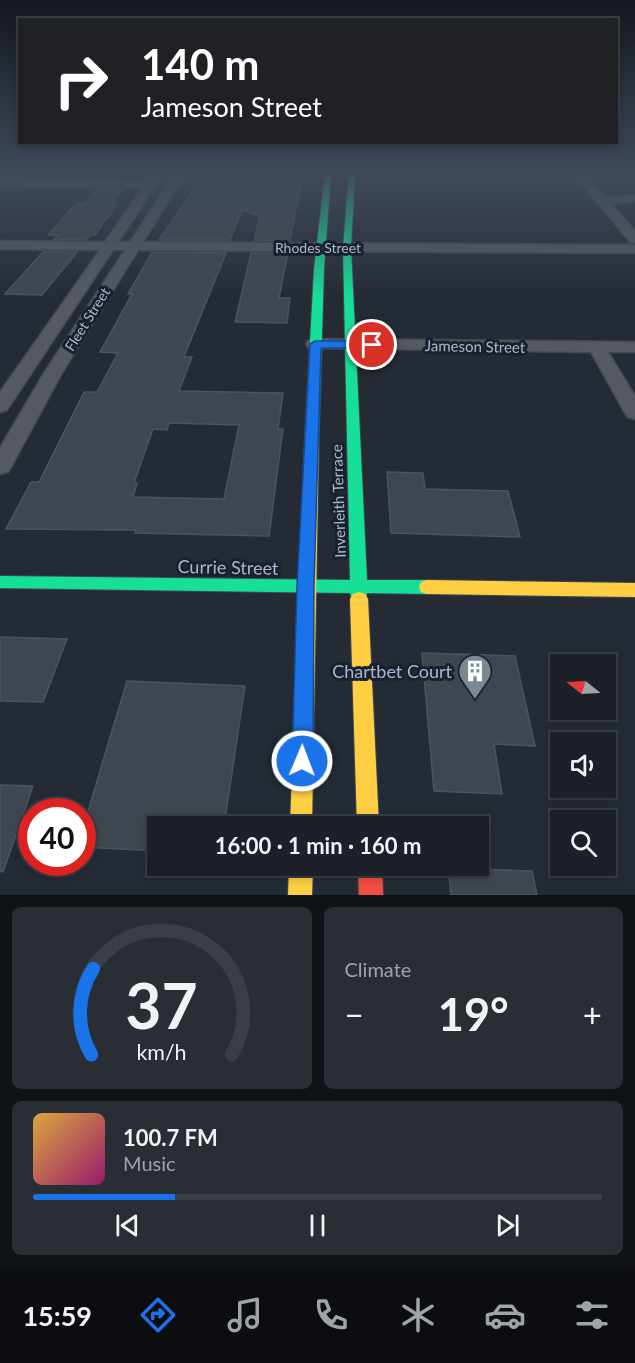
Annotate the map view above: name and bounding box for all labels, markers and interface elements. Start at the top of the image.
text: 140 m [141,39,259,89]
icon: right [42,42,120,120]
text: Jameson Street [141,90,322,123]
street label: Rhodes Street [275,239,361,256]
street label: Fleet Street [61,284,113,354]
pin [346,319,397,370]
icon: arrive [355,328,388,361]
street label: Jameson Street [425,336,526,356]
street label: Inverleith Terrace [327,444,349,558]
street label: Currie Street [177,555,279,579]
building icon: Chartbet Court [457,653,493,700]
north arrow [550,654,616,720]
map controls [550,654,616,876]
place label: Chartbet Court [332,660,453,682]
position arrow [270,729,334,793]
button: sound [550,732,616,798]
speed limit sign: 40 [18,798,96,876]
button: search [550,810,616,876]
text: 16:00 · 1 min · 160 m [215,832,421,859]
text: Climate [345,957,411,981]
text: 37 [126,967,198,1042]
text: 19° [438,987,509,1041]
text: − [345,994,364,1034]
text: + [583,994,602,1034]
text: km/h [137,1039,187,1065]
text: 100.7 FM [123,1124,218,1151]
text: Music [123,1151,176,1175]
icon: previous [111,1209,144,1242]
icon: pause [301,1209,334,1242]
icon: next [491,1209,524,1242]
icon: directions [137,1294,179,1336]
icon: music [224,1294,266,1336]
icon: phone [310,1294,352,1336]
icon: climate [397,1294,439,1336]
icon: car [484,1294,526,1336]
icon: filters [571,1294,613,1336]
text: 15:59 [22,1299,92,1332]

